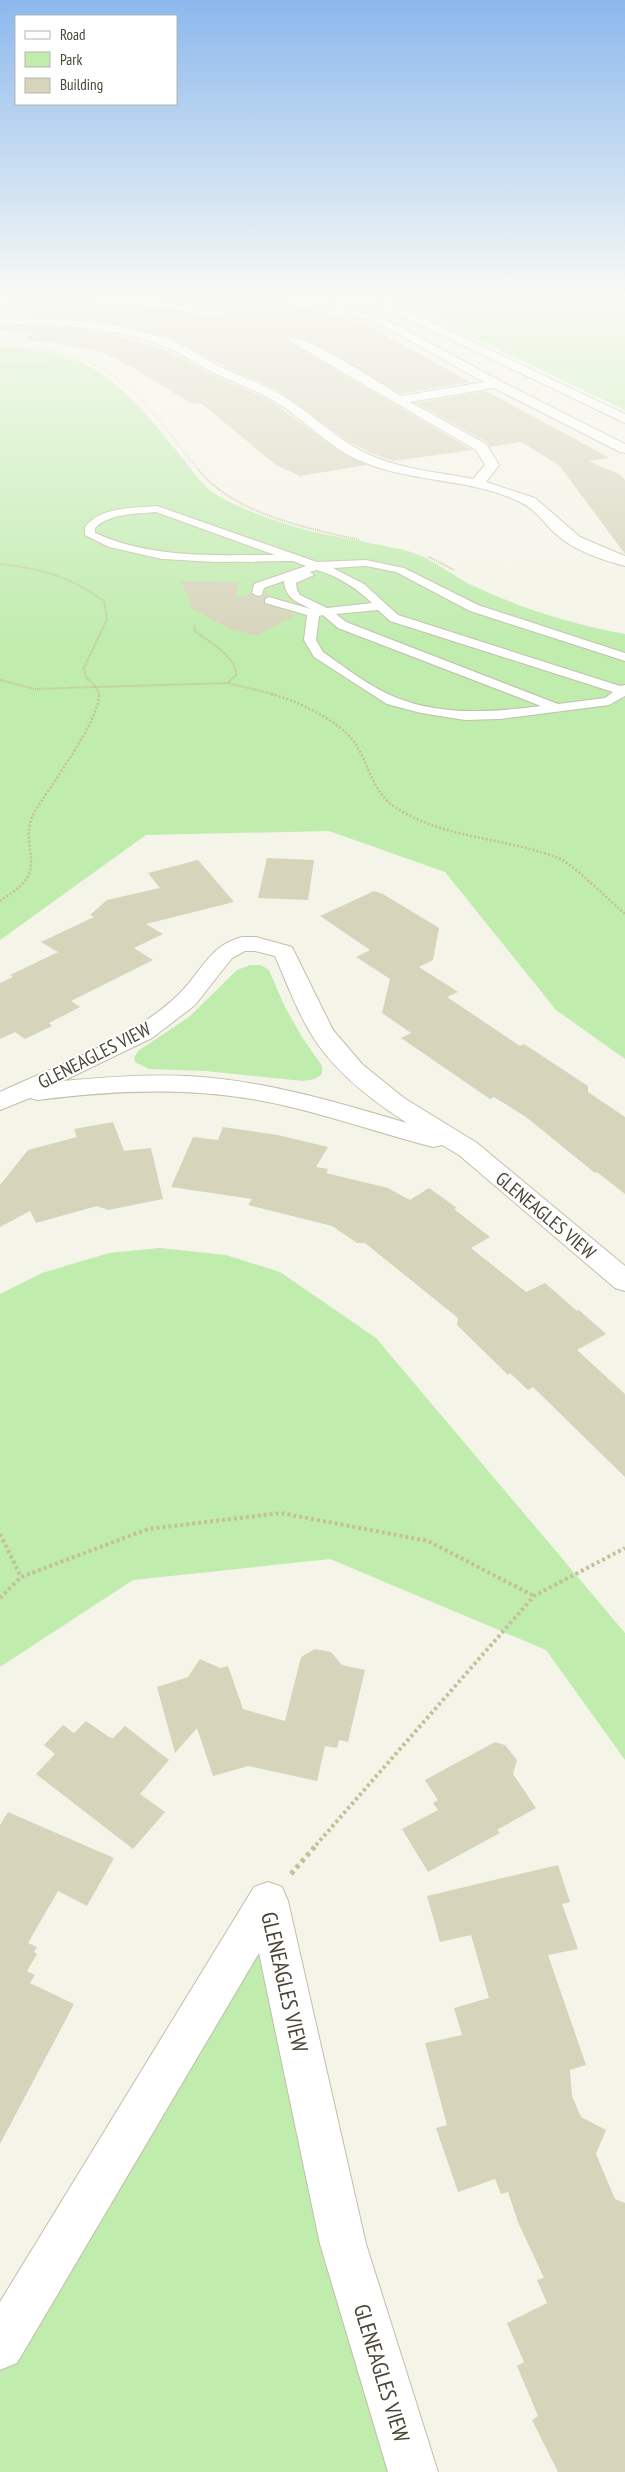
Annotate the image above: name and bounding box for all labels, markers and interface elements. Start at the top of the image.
legend [15,15,178,105]
text: Road [60,25,86,44]
text: Park [60,50,82,69]
text: Building [60,75,103,94]
street label: GLENEAGLES VIEW [33,1016,155,1094]
street label: GLENEAGLES VIEW [491,1166,601,1264]
street label: GLENEAGLES VIEW [255,1909,315,2055]
street label: GLENEAGLES VIEW [348,2300,416,2446]

